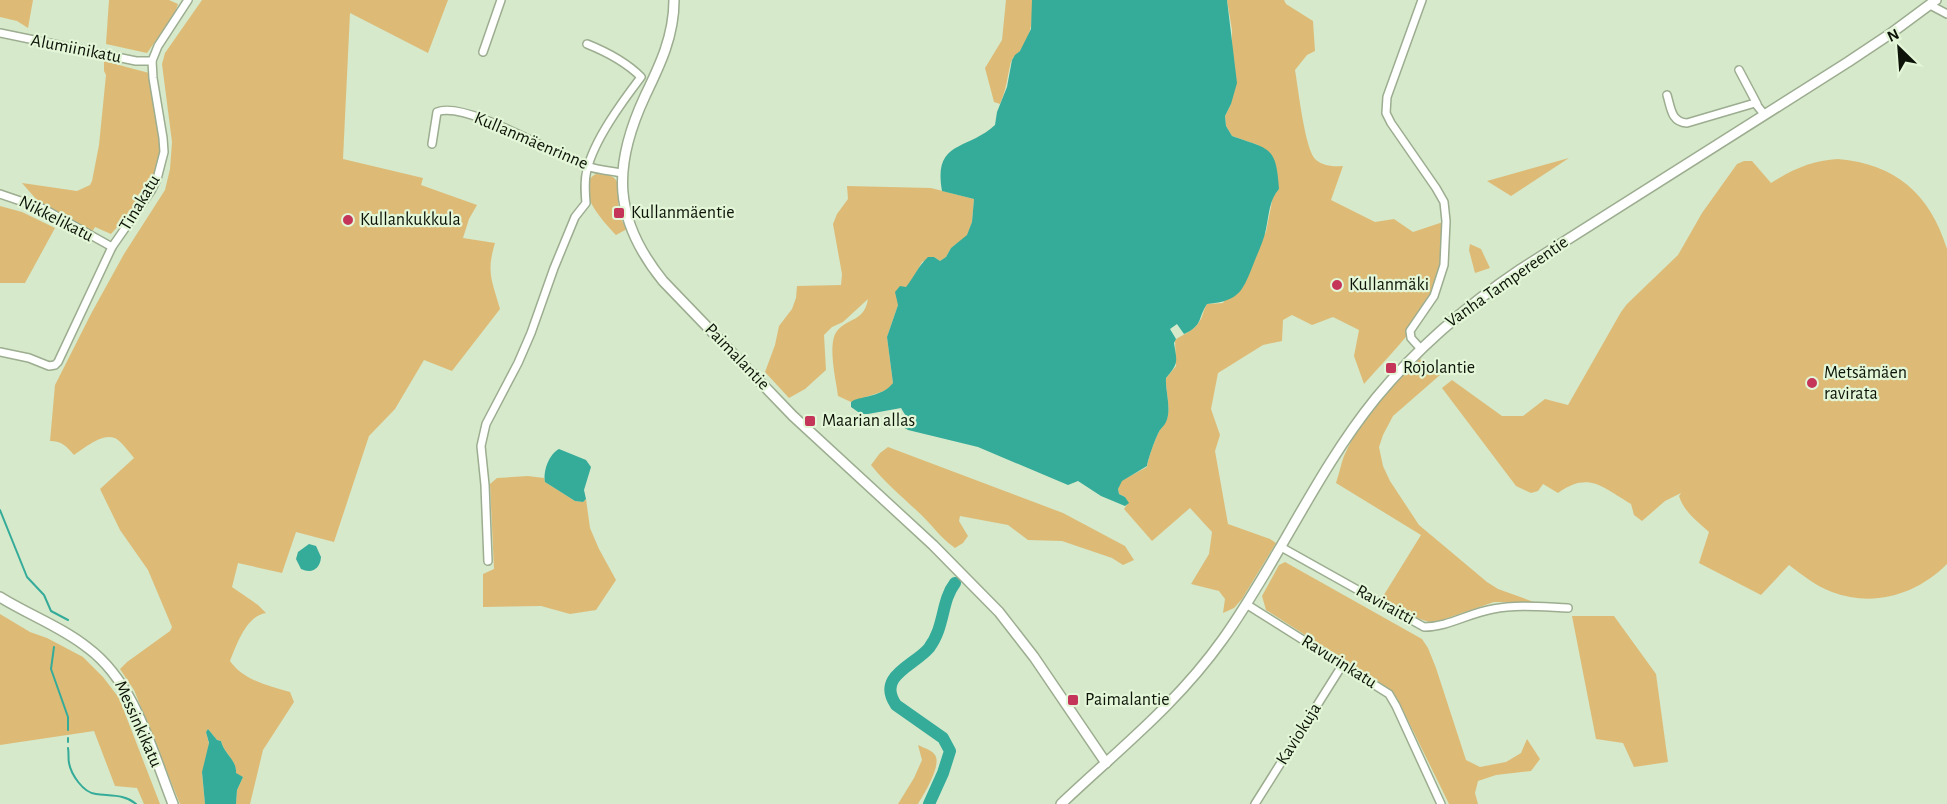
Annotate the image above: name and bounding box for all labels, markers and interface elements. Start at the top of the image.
north arrow [1869,18,1929,78]
text: N [1885,26,1902,45]
street label: Alumiinikatu [29,31,123,67]
street label: Kullanmäenrinne [471,109,591,173]
street label: Tinakatu [116,172,164,234]
street label: Nikkelikatu [16,193,96,245]
place label: Kullanmäentie [631,204,735,222]
marker: Kullanmäentie [612,206,626,220]
place label: Kullankukkula [360,211,461,229]
marker: Kullankukkula [341,213,355,227]
street label: Vanha Tampereentie [1442,233,1572,331]
place label: Kullanmäki [1349,276,1429,294]
marker: Kullanmäki [1330,278,1344,292]
street label: Paimalantie [701,320,773,394]
place label: Rojolantie [1403,359,1475,377]
marker: Rojolantie [1384,361,1398,375]
place label: Metsämäen ravirata [1824,364,1907,403]
marker: Metsämäen ravirata [1805,376,1819,390]
place label: Maarian allas [822,412,915,430]
marker: Maarian allas [803,414,817,428]
street label: Raviraitti [1353,582,1417,628]
street label: Ravurinkatu [1298,632,1380,692]
street label: Messinkikatu [111,678,165,770]
place label: Paimalantie [1085,691,1170,709]
marker: Paimalantie [1066,693,1080,707]
street label: Kaviokuja [1273,700,1325,768]

